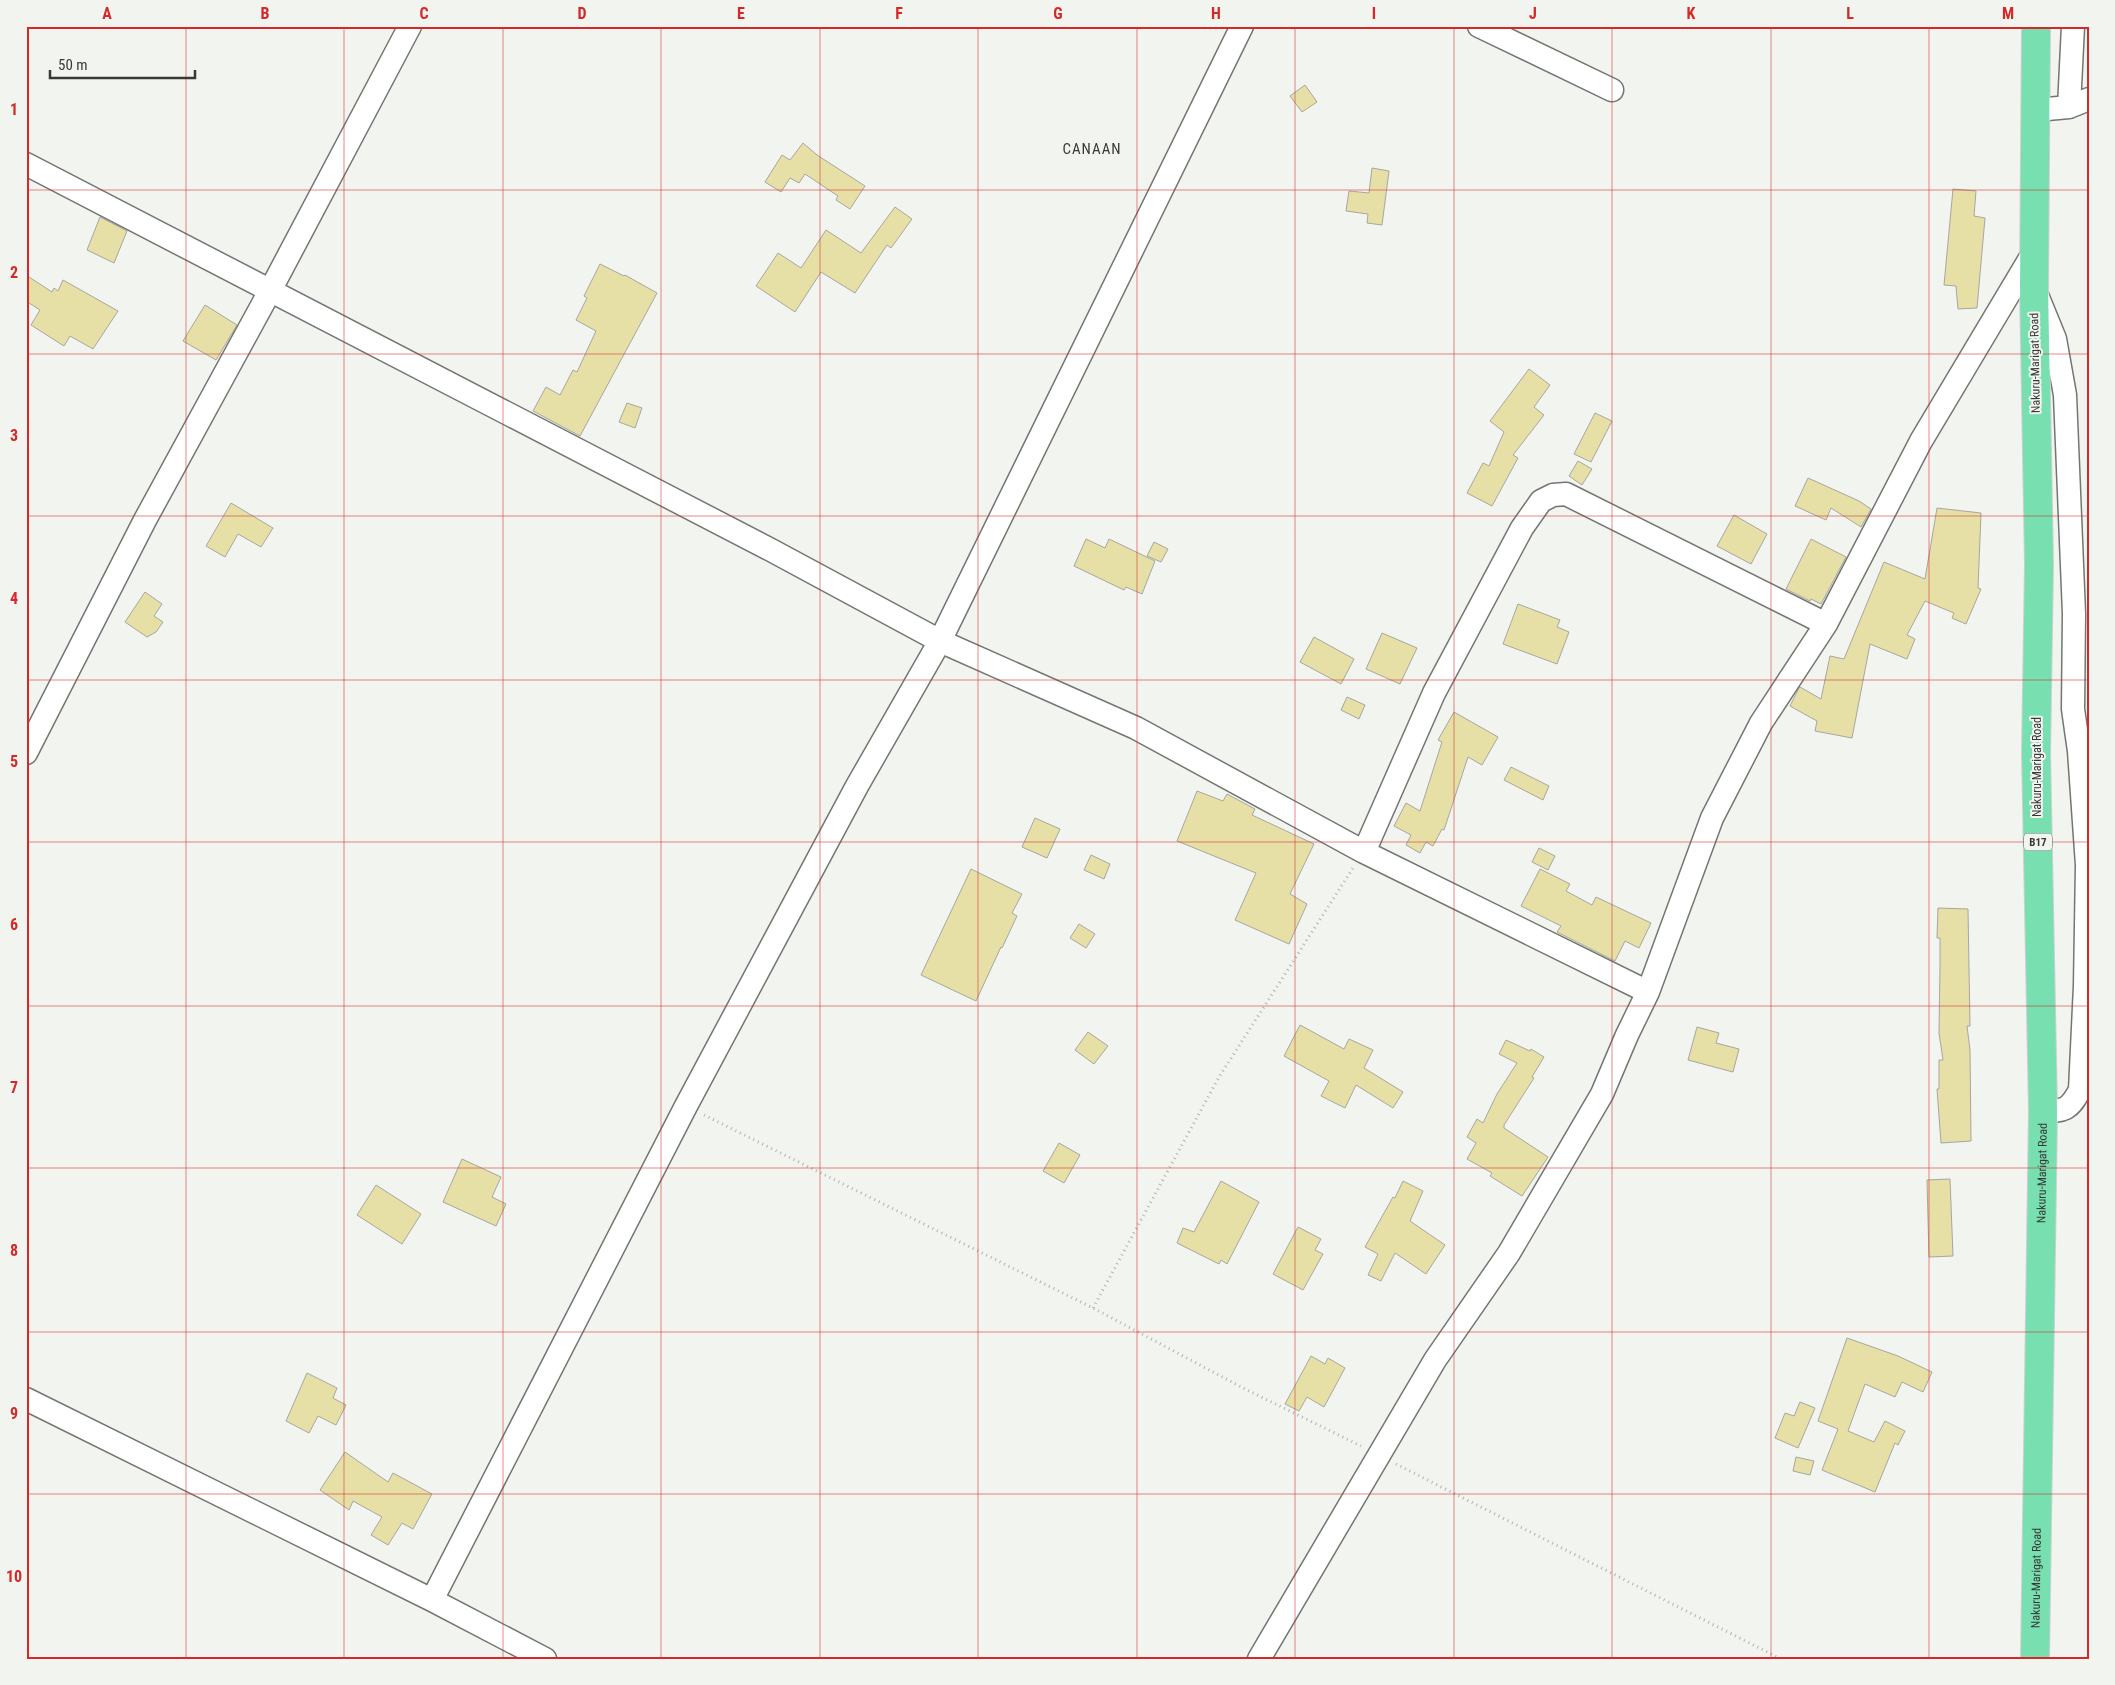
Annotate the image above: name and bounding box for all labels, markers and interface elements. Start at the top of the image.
text: A [102,4,112,23]
text: B [261,4,270,23]
text: C [419,4,429,23]
text: D [577,4,587,23]
text: E [737,4,745,23]
text: F [895,4,903,23]
text: G [1053,4,1063,23]
text: H [1211,4,1221,23]
text: I [1372,4,1376,23]
text: J [1529,4,1537,23]
text: K [1687,4,1696,23]
text: L [1846,4,1854,23]
text: M [2002,4,2014,23]
scale bar [50,48,195,80]
text: 50 m [58,56,88,74]
text: 1 [10,100,18,119]
district label: CANAAN [1062,140,1122,158]
text: 2 [10,263,18,282]
street label: Nakuru-Marigat Road [2027,313,2043,413]
text: 3 [10,426,18,445]
text: 4 [10,589,18,608]
street label: Nakuru-Marigat Road [2030,717,2044,817]
text: 5 [10,752,18,771]
road number: B17 [2024,834,2052,850]
text: 6 [10,915,18,934]
text: 7 [10,1078,18,1097]
street label: Nakuru-Marigat Road [2034,1123,2050,1223]
text: 8 [10,1241,18,1260]
text: 9 [10,1404,18,1423]
street label: Nakuru-Marigat Road [2028,1528,2044,1628]
text: 10 [6,1567,22,1586]

